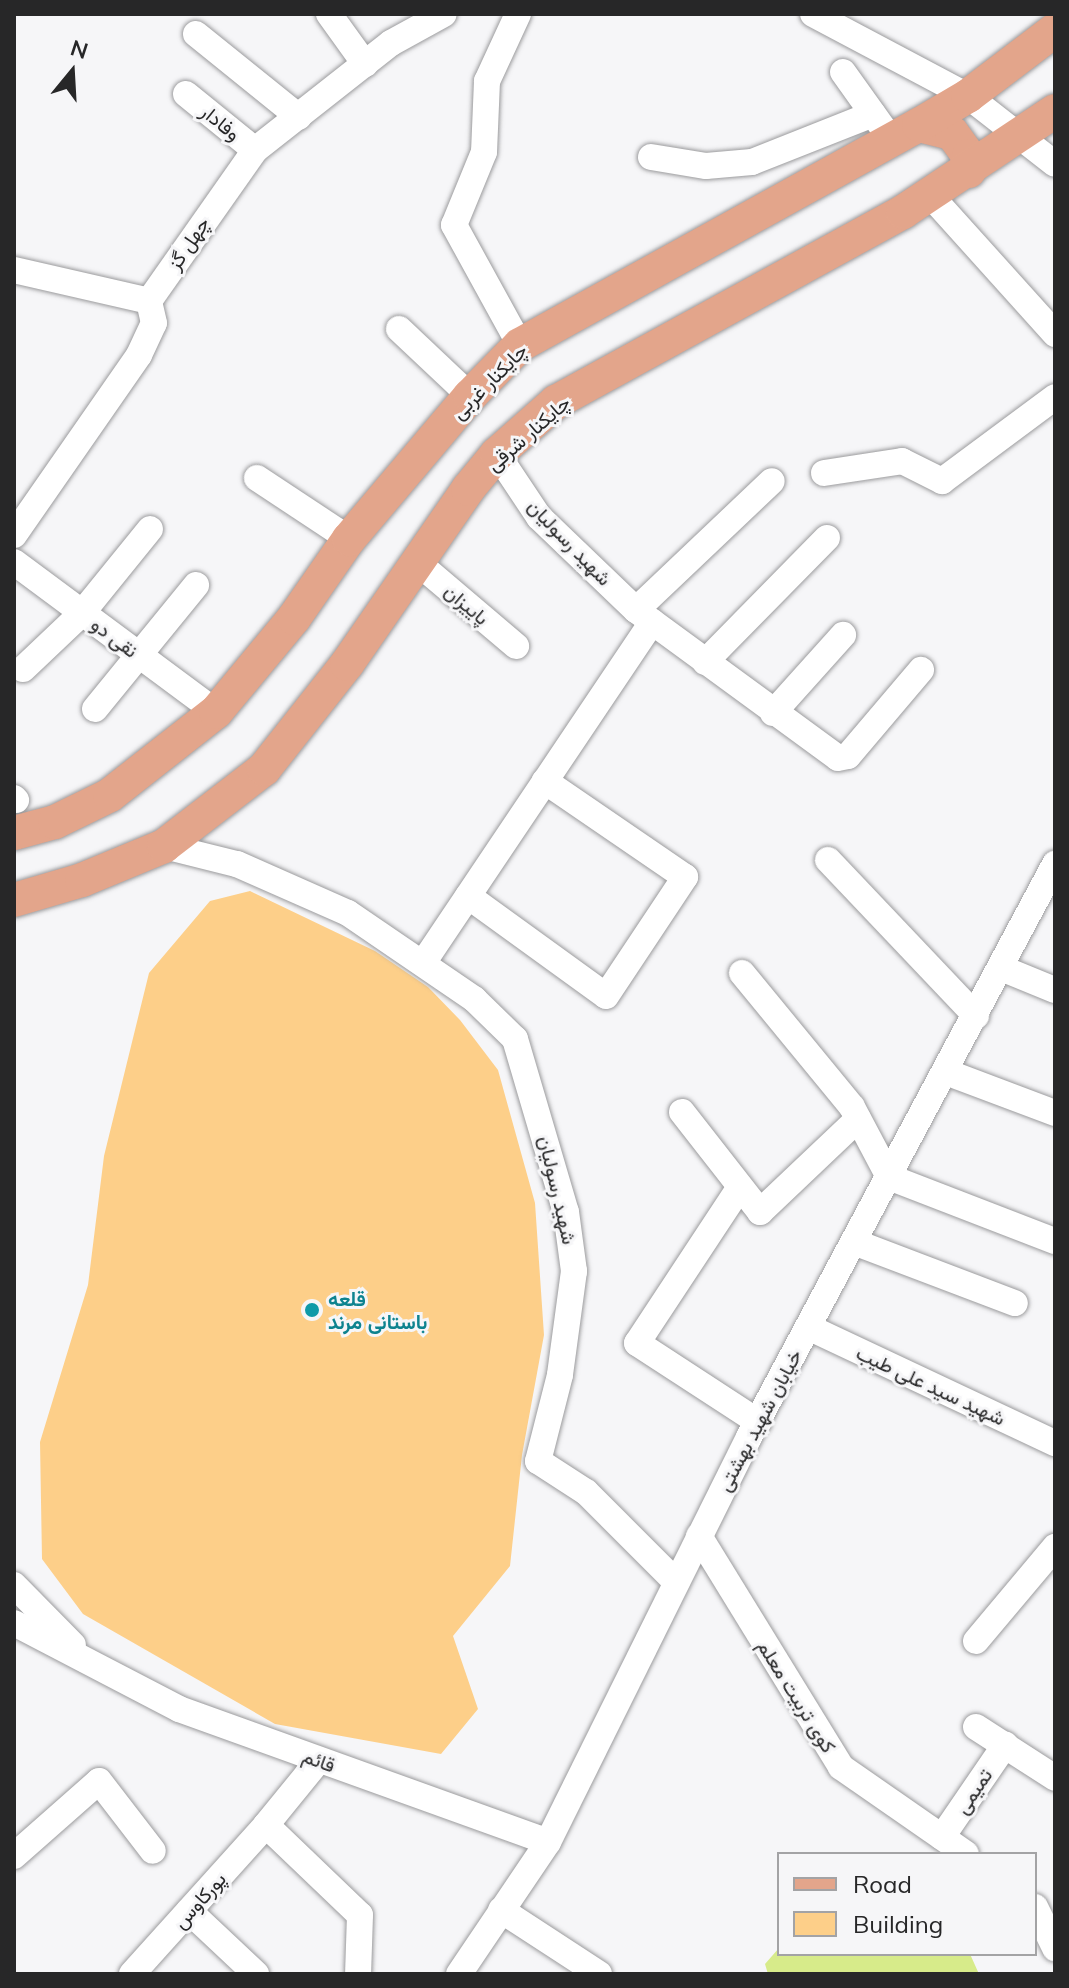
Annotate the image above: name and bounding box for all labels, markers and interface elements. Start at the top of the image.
north arrow [32,32,112,112]
text: N [67,33,92,65]
street label: وفادار [196,99,246,145]
street label: چهل گز [162,212,214,274]
street label: چایکنار غربی [446,338,532,424]
street label: چایکنار شرقی [481,390,575,476]
street label: شهید رسولیان [523,494,617,590]
street label: پاییزان [440,578,494,630]
street label: نقی دو [87,612,143,662]
street label: شهید رسولیان [534,1133,582,1247]
place label: قلعه باستانی مرند [328,1286,427,1333]
marker: قلعه باستانی مرند [303,1301,321,1319]
street label: شهید سید علی طیب [853,1340,1009,1430]
street label: خیابان شهید بهشتی [711,1345,807,1495]
street label: کوی تربیت معلم [753,1635,841,1757]
street label: قائم [299,1743,339,1777]
street label: تمیمی [949,1764,997,1818]
legend [777,1852,1037,1956]
street label: پورکاوس [167,1867,231,1933]
text: Road [853,1869,912,1899]
text: Building [853,1909,943,1939]

